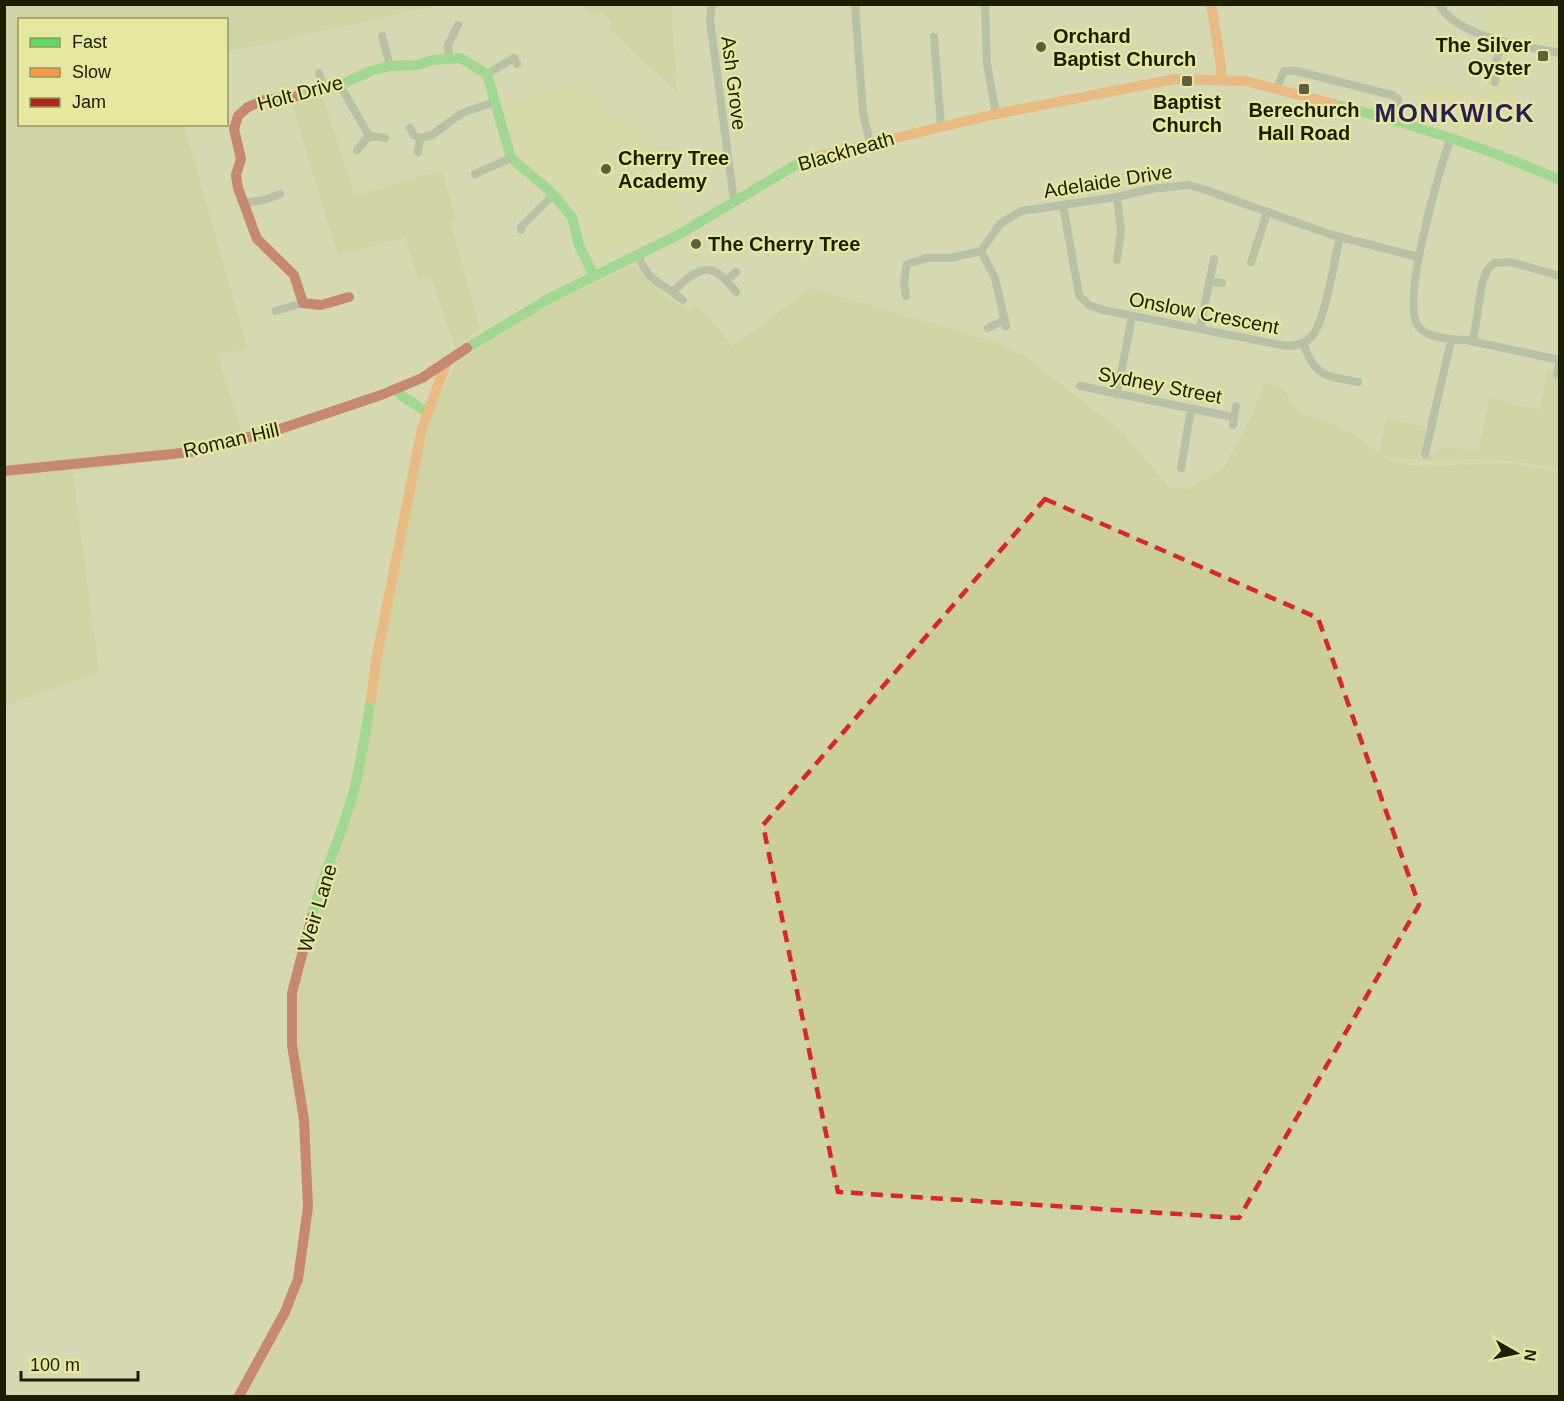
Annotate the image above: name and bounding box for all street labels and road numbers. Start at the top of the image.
street label: Ash Grove [717,35,751,131]
street label: Holt Drive [255,71,345,115]
street label: Blackheath [795,127,897,175]
street label: Adelaide Drive [1042,160,1174,202]
street label: Onslow Crescent [1127,288,1281,338]
street label: Sydney Street [1096,362,1224,408]
street label: Roman Hill [181,418,281,462]
street label: Weir Lane [293,861,341,955]

